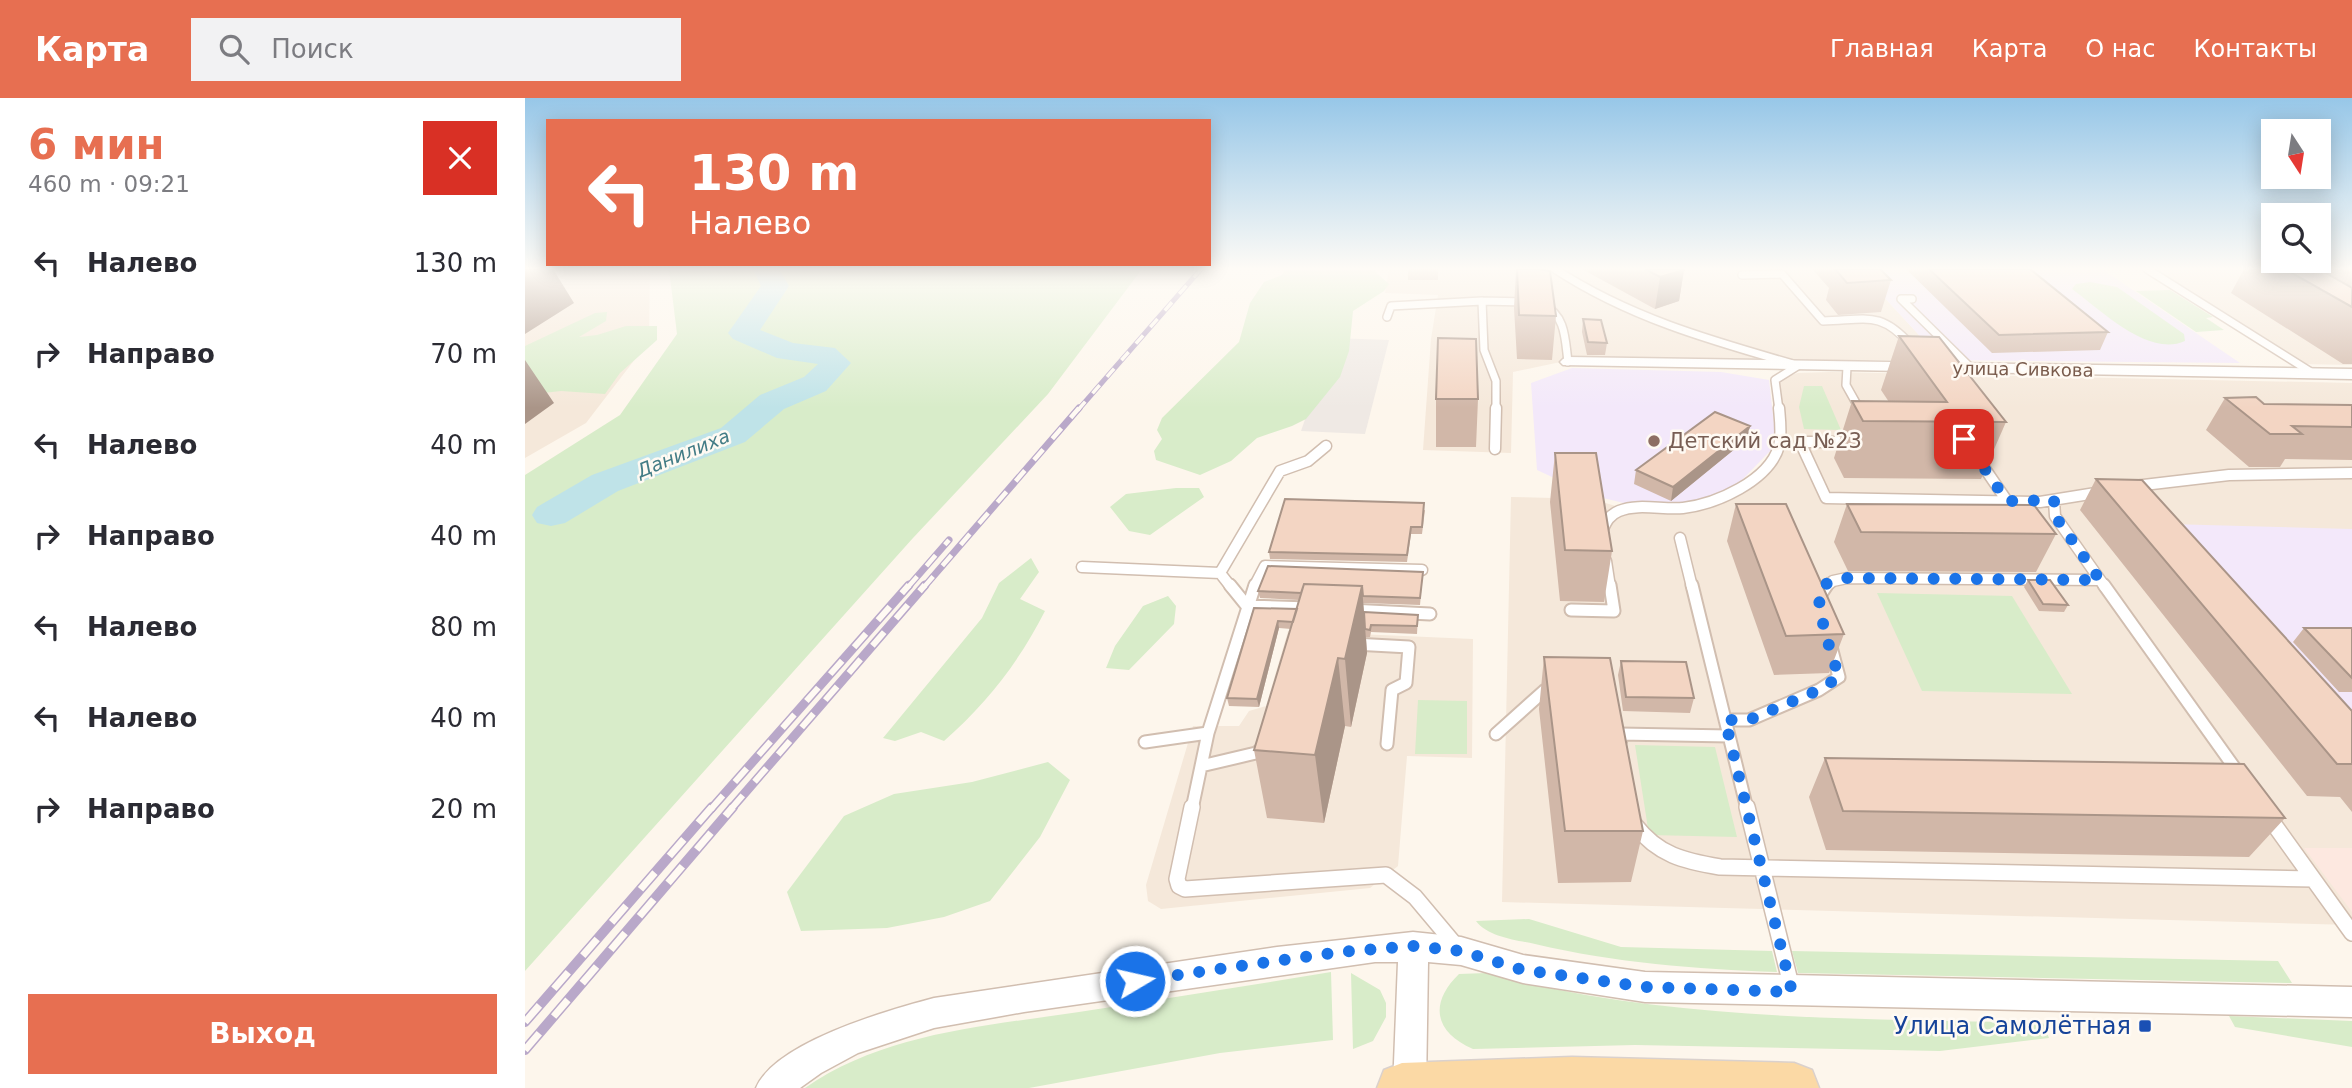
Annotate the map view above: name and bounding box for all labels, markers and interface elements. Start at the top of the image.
search box [191,18,681,81]
text: Карта [35,30,149,69]
icon: search [215,30,253,68]
text: Поиск [271,34,354,64]
text: Главная [1830,35,1934,63]
text: Карта [1972,35,2047,63]
text: О нас [2085,35,2155,63]
text: Контакты [2193,35,2317,63]
north arrow [2261,119,2331,189]
map controls [2261,119,2331,273]
text: 6 мин [28,120,165,169]
button: close [423,121,497,195]
text: 130 m [689,145,859,202]
icon: left [574,147,665,238]
text: 460 m · 09:21 [28,171,190,197]
button: search [2261,203,2331,273]
text: Налево [689,204,811,242]
icon: left [28,244,66,282]
text: Налево [87,248,197,278]
text: 130 m [414,248,497,278]
icon: right [28,335,66,373]
text: Направо [87,339,215,369]
text: 70 m [430,339,497,369]
street label: улица Сивкова [1952,357,2094,381]
pin [1934,409,1994,469]
icon: arrive [1945,420,1983,458]
water label: Данилиха [632,424,733,482]
icon: left [28,426,66,464]
place label: Детский сад №23 [1668,429,1862,453]
text: Налево [87,430,197,460]
text: 40 m [430,430,497,460]
marker: Детский сад №23 [1646,433,1662,449]
icon: right [28,517,66,555]
text: Направо [87,521,215,551]
text: 40 m [430,521,497,551]
icon: left [28,608,66,646]
text: Налево [87,612,197,642]
text: 80 m [430,612,497,642]
icon: left [28,699,66,737]
text: Налево [87,703,197,733]
text: 40 m [430,703,497,733]
icon: right [28,790,66,828]
text: Направо [87,794,215,824]
text: 20 m [430,794,497,824]
position arrow [1098,944,1172,1018]
button: Выход [28,994,497,1074]
place label: Улица Самолётная [1894,1012,2131,1040]
marker: Улица Самолётная [2137,1018,2153,1034]

